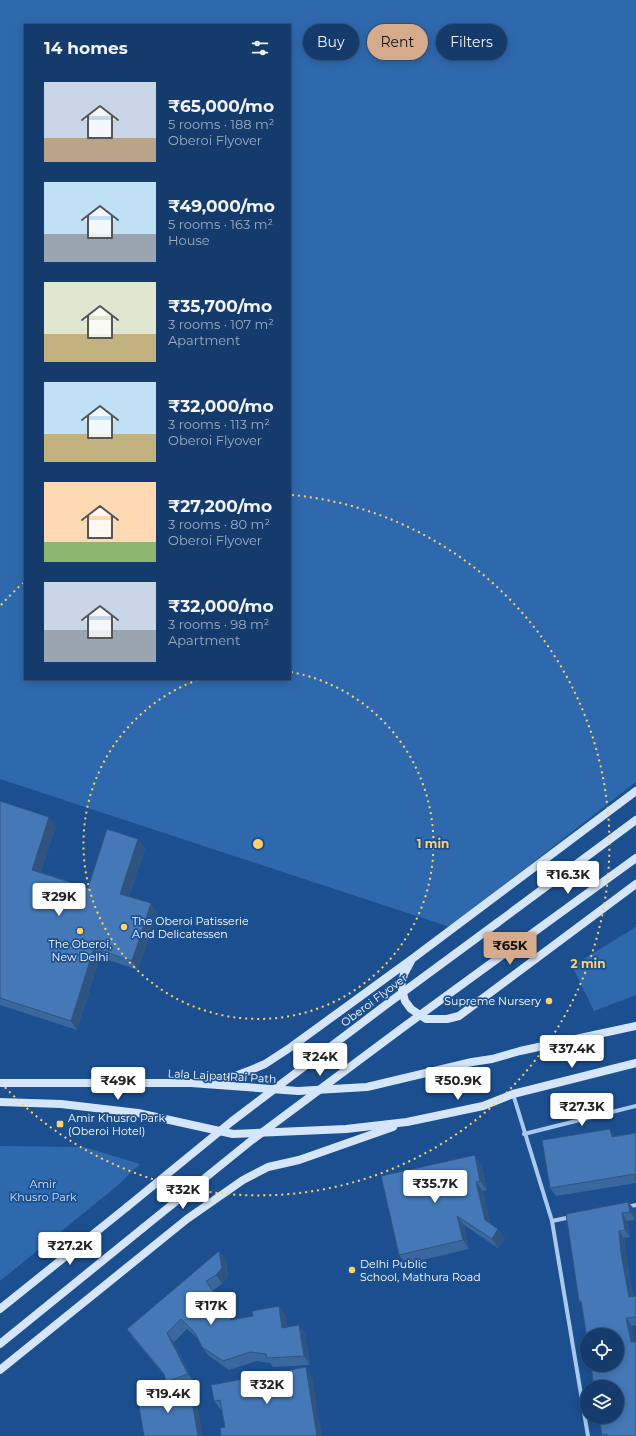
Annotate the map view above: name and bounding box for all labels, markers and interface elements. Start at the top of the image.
chip: Buy [303,24,359,60]
chip: Rent [367,24,428,60]
chip: Filters [436,24,507,60]
icon: filters [249,37,271,59]
text: 14 homes [44,38,128,58]
text: ₹65,000/mo [168,96,274,116]
icon: home [76,98,124,146]
text: 5 rooms · 188 m² [168,116,274,132]
text: Oberoi Flyover [168,132,262,148]
text: ₹49,000/mo [168,196,275,216]
icon: home [76,198,124,246]
text: 5 rooms · 163 m² [168,216,273,232]
text: House [168,232,210,248]
text: ₹35,700/mo [168,296,272,316]
icon: home [76,298,124,346]
text: 3 rooms · 107 m² [168,316,274,332]
text: Apartment [168,332,240,348]
text: ₹32,000/mo [168,396,274,416]
icon: home [76,398,124,446]
text: 3 rooms · 113 m² [168,416,270,432]
text: Oberoi Flyover [168,432,262,448]
text: ₹27,200/mo [168,496,272,516]
icon: home [76,498,124,546]
text: 3 rooms · 80 m² [168,516,270,532]
text: Oberoi Flyover [168,532,262,548]
text: ₹32,000/mo [168,596,274,616]
icon: home [76,598,124,646]
text: 3 rooms · 98 m² [168,616,269,632]
text: Apartment [168,632,240,648]
text: 1 min [417,836,449,851]
centre of rings [251,837,265,851]
pin: ₹16.3K [535,861,601,895]
text: ₹16.3K [546,866,590,882]
pin: ₹29K [35,883,83,917]
text: ₹29K [42,888,76,904]
place label: The Oberoi Patisserie And Delicatessen [132,914,249,941]
marker: The Oberoi Patisserie And Delicatessen [119,922,129,932]
marker: The Oberoi, New Delhi [75,926,85,936]
pin: ₹65K [486,932,534,966]
place label: The Oberoi, New Delhi [48,937,112,964]
text: ₹65K [493,937,527,953]
text: 2 min [571,956,605,971]
street label: Oberoi Flyover [338,970,410,1030]
place label: Supreme Nursery [444,994,541,1008]
marker: Supreme Nursery [544,996,554,1006]
pin: ₹37.4K [539,1035,605,1069]
text: ₹37.4K [549,1040,595,1056]
pin: ₹24K [296,1043,344,1077]
text: ₹24K [302,1048,338,1064]
street label: Lala Lajpat Rai Path [167,1066,277,1086]
pin: ₹49K [94,1067,142,1101]
pin: ₹50.9K [425,1067,491,1101]
text: ₹49K [100,1072,136,1088]
text: ₹50.9K [434,1072,482,1088]
pin: ₹27.3K [549,1093,615,1127]
text: ₹27.3K [559,1098,605,1114]
place label: Amir Khusro Park (Oberoi Hotel) [68,1111,165,1138]
marker: Amir Khusro Park (Oberoi Hotel) [55,1119,65,1129]
pin: ₹35.7K [402,1170,468,1204]
text: ₹35.7K [412,1175,458,1191]
pin: ₹32K [159,1176,207,1210]
park label: Amir Khusro Park [9,1177,77,1204]
text: ₹32K [166,1181,200,1197]
pin: ₹27.2K [37,1232,103,1266]
text: ₹27.2K [47,1237,93,1253]
place label: Delhi Public School, Mathura Road [360,1257,481,1284]
marker: Delhi Public School, Mathura Road [347,1265,357,1275]
pin: ₹17K [187,1292,235,1326]
text: ₹17K [195,1297,227,1313]
map controls [580,1328,624,1424]
button: locate [580,1328,624,1372]
pin: ₹32K [243,1371,291,1405]
text: ₹32K [250,1376,284,1392]
pin: ₹19.4K [135,1380,201,1414]
button: layers [580,1380,624,1424]
text: ₹19.4K [146,1385,190,1401]

